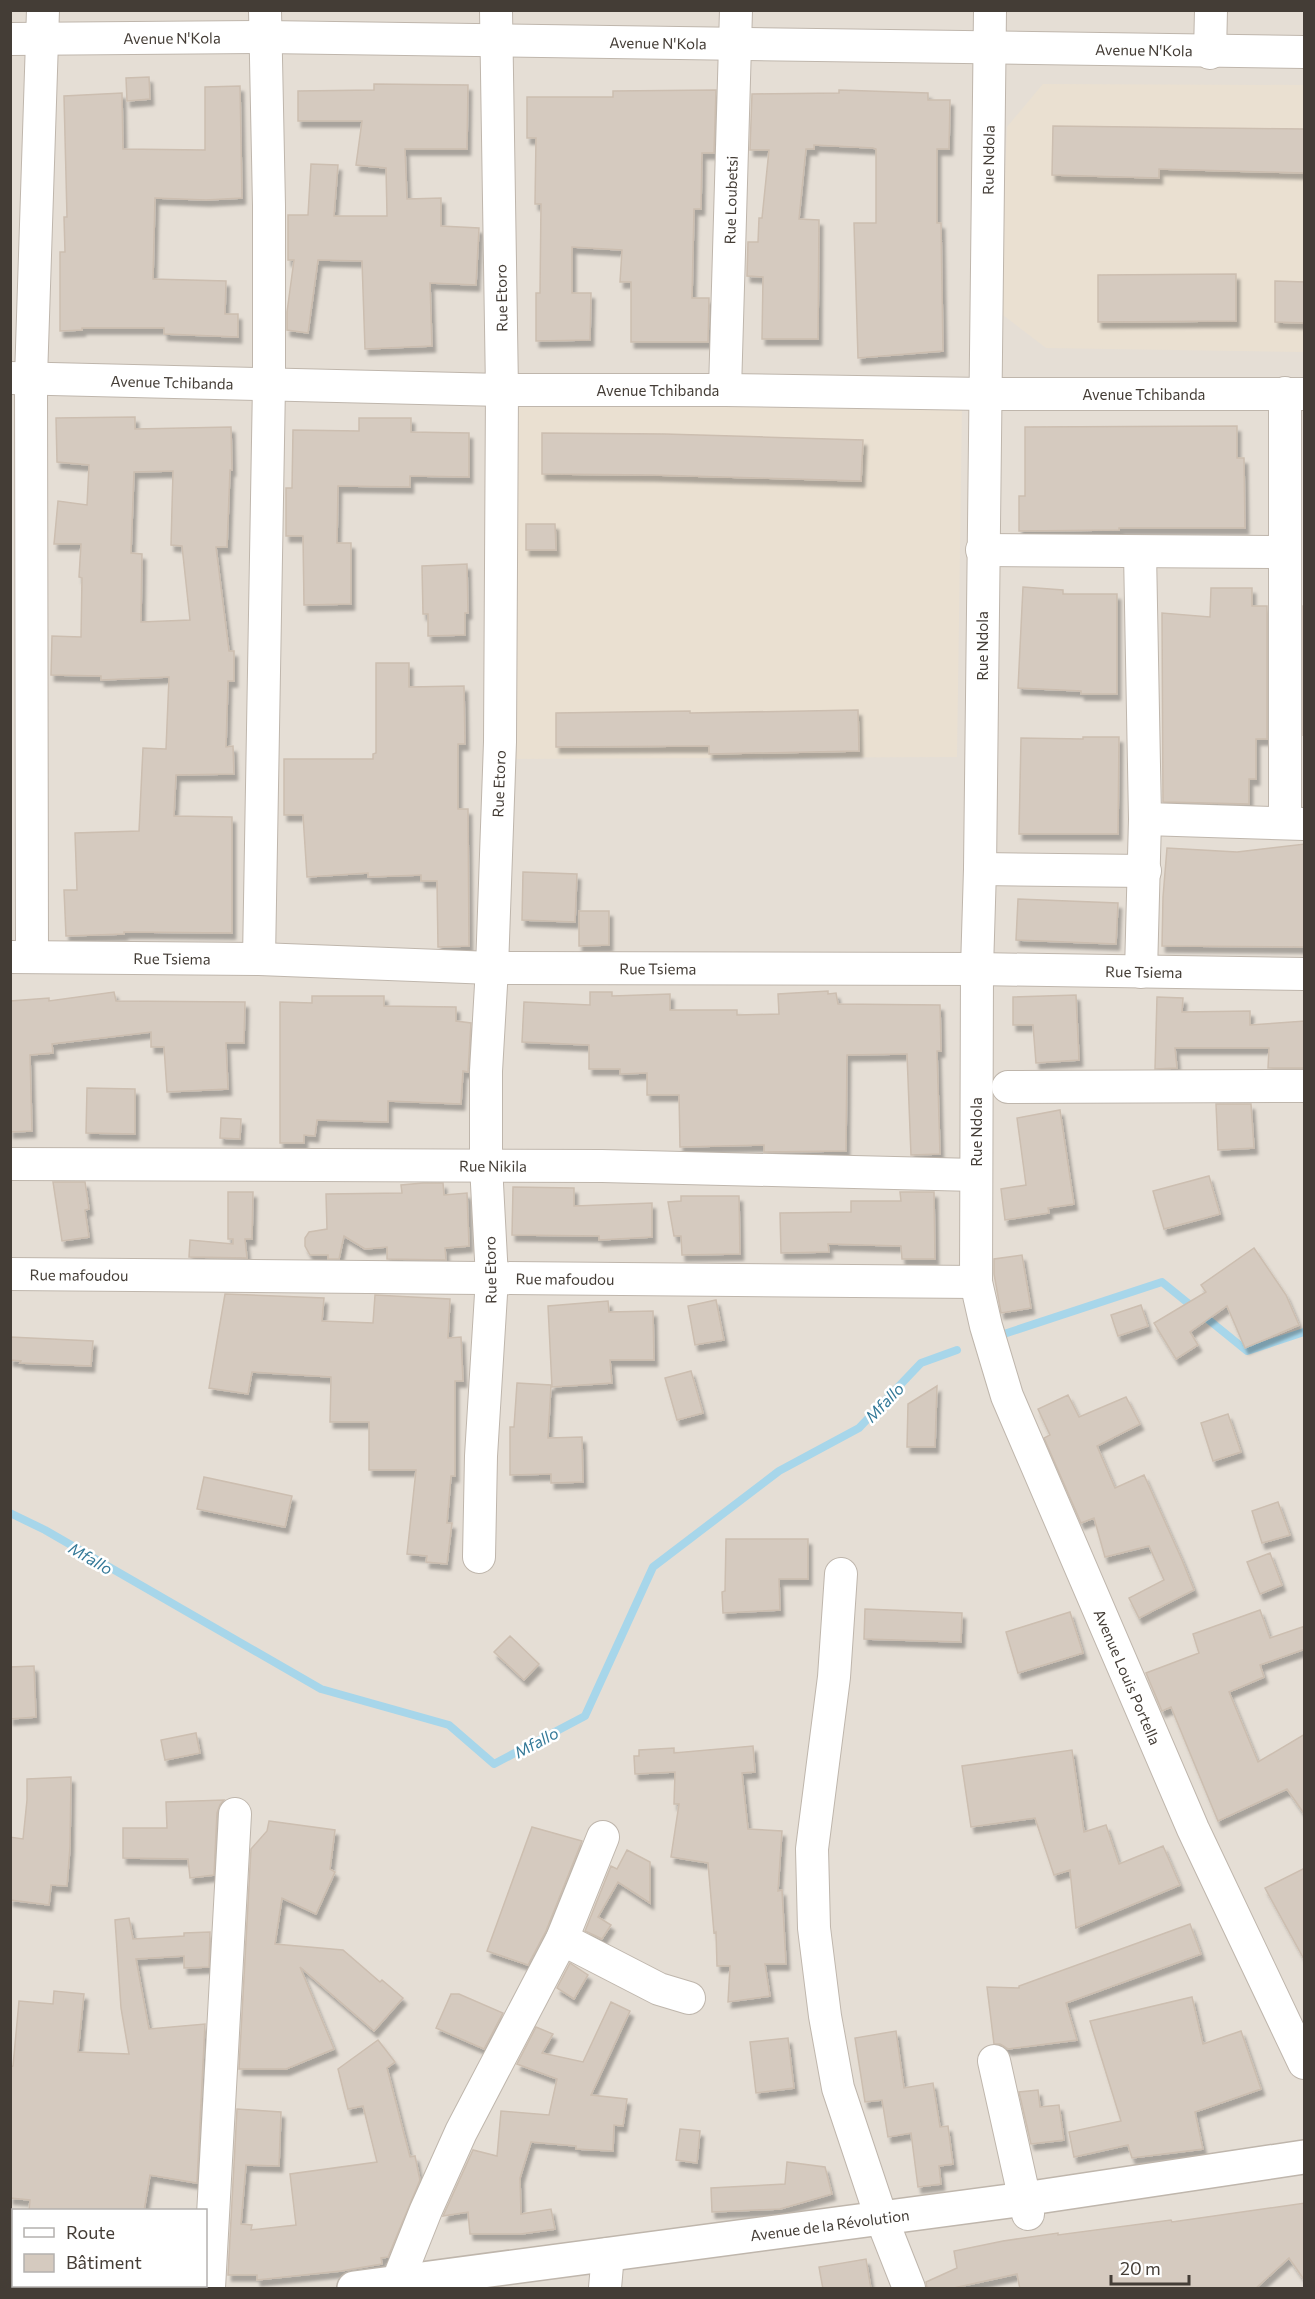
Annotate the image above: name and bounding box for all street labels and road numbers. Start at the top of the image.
street label: Avenue N'Kola [123,28,221,47]
street label: Avenue N'Kola [609,33,707,52]
street label: Avenue N'Kola [1095,40,1193,59]
street label: Rue Ndola [978,125,998,195]
street label: Rue Loubetsi [720,156,741,245]
street label: Rue Etoro [491,264,511,332]
street label: Avenue Tchibanda [110,371,234,392]
street label: Avenue Tchibanda [596,381,719,399]
street label: Avenue Tchibanda [1082,385,1205,403]
street label: Rue Ndola [973,611,991,681]
street label: Rue Etoro [488,750,509,818]
street label: Rue Tsiema [133,949,211,968]
street label: Rue Tsiema [619,959,696,977]
street label: Rue Tsiema [1105,962,1183,981]
street label: Rue Ndola [967,1097,985,1167]
street label: Rue Nikila [459,1157,527,1175]
street label: Rue Etoro [480,1236,500,1304]
street label: Rue mafoudou [29,1265,129,1284]
street label: Rue mafoudou [515,1269,615,1288]
street label: Avenue Louis Portella [1091,1606,1165,1748]
street label: Avenue de la Révolution [749,2205,911,2244]

